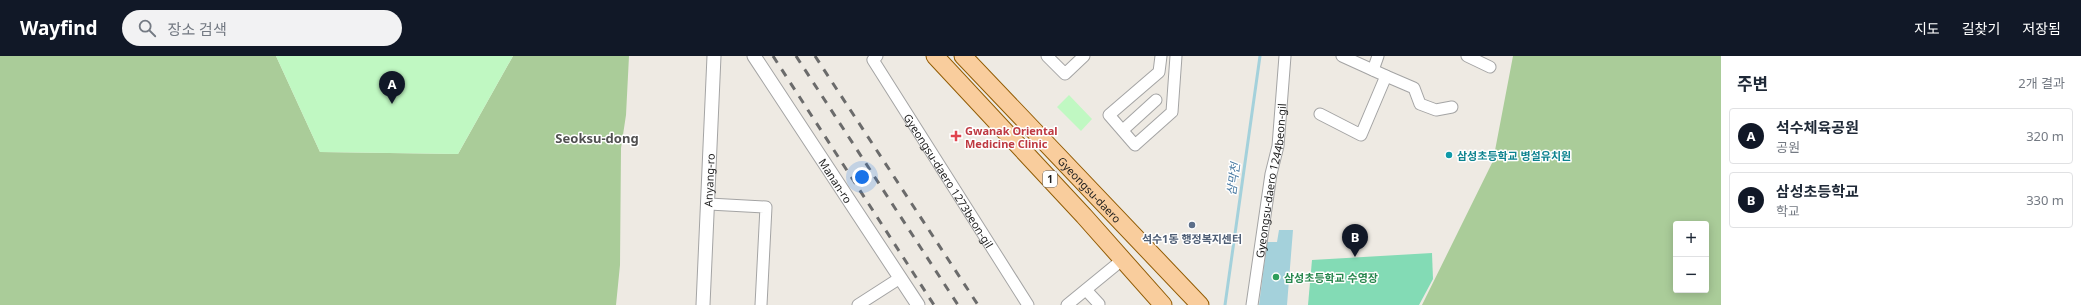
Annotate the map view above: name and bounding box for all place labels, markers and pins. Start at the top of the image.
pin: A [379,71,405,104]
place label: Gwanak Oriental Medicine Clinic [965,123,1058,151]
marker: Gwanak Oriental Medicine Clinic [950,130,962,142]
place label: 삼성초등학교 병설유치원 [1457,148,1571,163]
marker: 삼성초등학교 병설유치원 [1444,150,1454,160]
marker: 석수1동 행정복지센터 [1187,220,1197,230]
pin: B [1342,224,1368,257]
place label: 석수1동 행정복지센터 [1142,231,1242,246]
place label: 삼성초등학교 수영장 [1284,270,1378,285]
marker: 삼성초등학교 수영장 [1271,272,1281,282]

